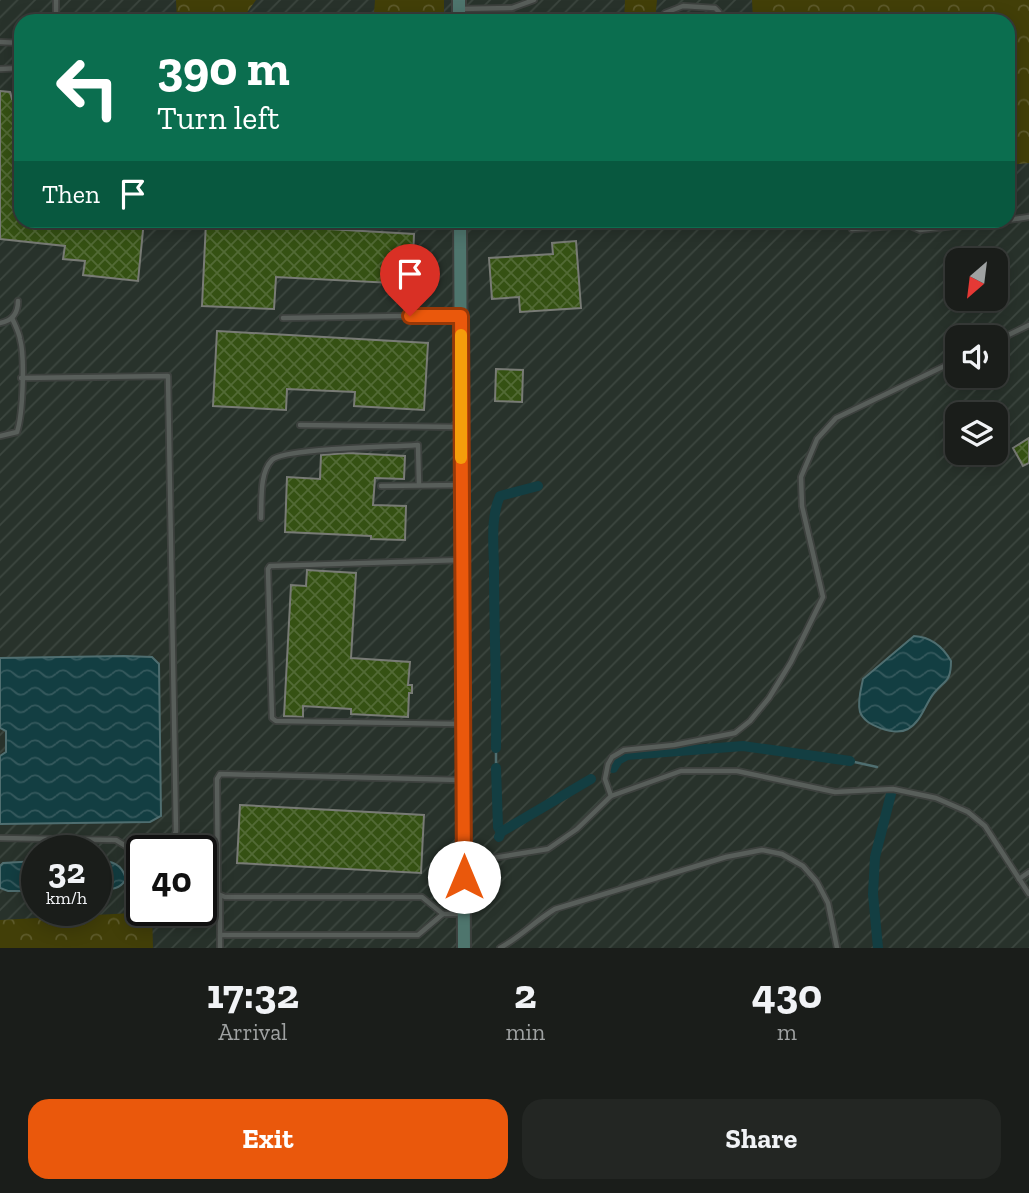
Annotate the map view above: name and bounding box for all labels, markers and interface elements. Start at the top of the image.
text: 390 m [157,39,290,98]
icon: left [42,42,133,133]
text: Turn left [157,99,279,137]
icon: arrive [114,175,152,213]
text: Then [42,178,100,210]
pin [380,244,440,316]
north arrow [945,248,1008,312]
map controls [945,248,1008,465]
icon: arrive [391,255,429,293]
button: sound [945,325,1008,388]
button: layers [945,402,1008,465]
speed limit sign: 40 [126,835,217,926]
position arrow [427,840,501,914]
text: 32 [48,850,85,892]
text: km/h [46,887,87,909]
text: 17:32 [207,968,299,1019]
text: 2 [514,968,537,1019]
text: 430 [752,968,822,1019]
text: Arrival [218,1018,287,1046]
text: min [506,1018,545,1046]
text: m [777,1018,797,1046]
button: Exit [28,1099,508,1179]
button: Share [522,1099,1001,1179]

